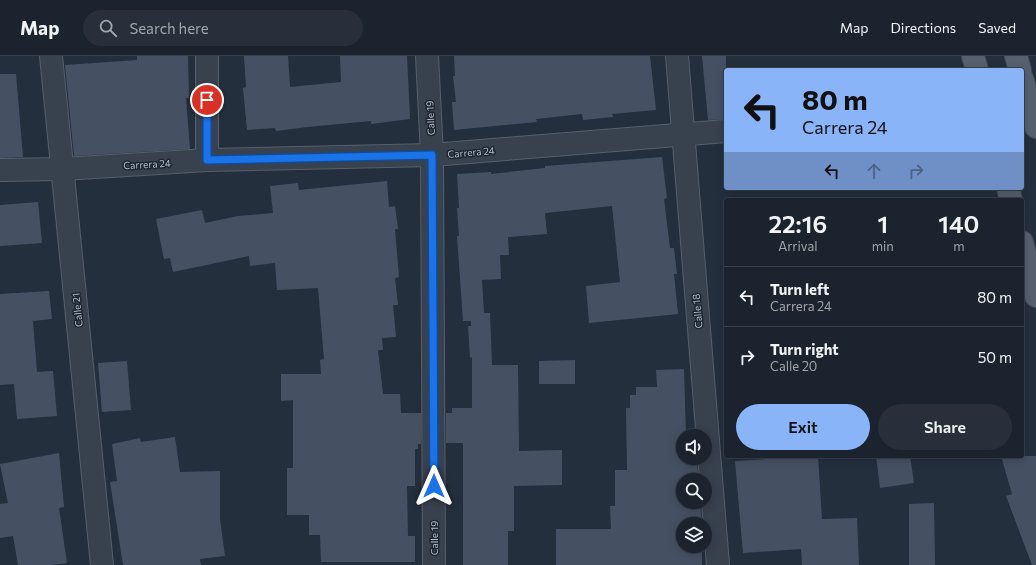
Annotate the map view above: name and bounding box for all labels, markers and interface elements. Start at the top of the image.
search box [83,10,363,46]
text: Map [20,16,59,39]
icon: search [97,17,119,39]
text: Search here [129,19,209,37]
text: Map [840,19,869,36]
text: Directions [891,19,956,36]
text: Saved [978,19,1016,36]
text: 80 m [802,82,868,116]
pin [190,83,224,117]
icon: left [736,84,788,136]
icon: arrive [196,89,218,111]
street label: Calle 19 [423,100,437,136]
text: Carrera 24 [802,116,888,138]
street label: Carrera 24 [447,144,495,160]
street label: Carrera 24 [123,157,171,171]
icon: left [821,160,843,182]
icon: ahead [863,160,885,182]
icon: right [905,160,927,182]
text: 22:16 [769,209,827,238]
text: 1 [877,209,888,238]
text: 140 [938,209,979,238]
text: Arrival [778,238,818,254]
text: min [872,238,894,254]
text: m [953,238,965,254]
text: Turn left [770,280,829,298]
icon: left [736,286,758,308]
text: 80 m [977,288,1012,306]
street label: Calle 21 [69,292,85,328]
street label: Calle 18 [690,293,704,329]
text: Carrera 24 [770,298,832,314]
text: Turn right [770,340,839,358]
icon: right [736,346,758,368]
text: 50 m [978,348,1012,366]
text: Calle 20 [770,358,817,374]
button: Exit [736,404,870,450]
button: Share [878,404,1012,450]
map controls [676,429,712,553]
button: sound [676,429,712,465]
position arrow [413,465,455,507]
button: search [676,473,712,509]
button: layers [676,517,712,553]
street label: Calle 19 [428,521,440,555]

